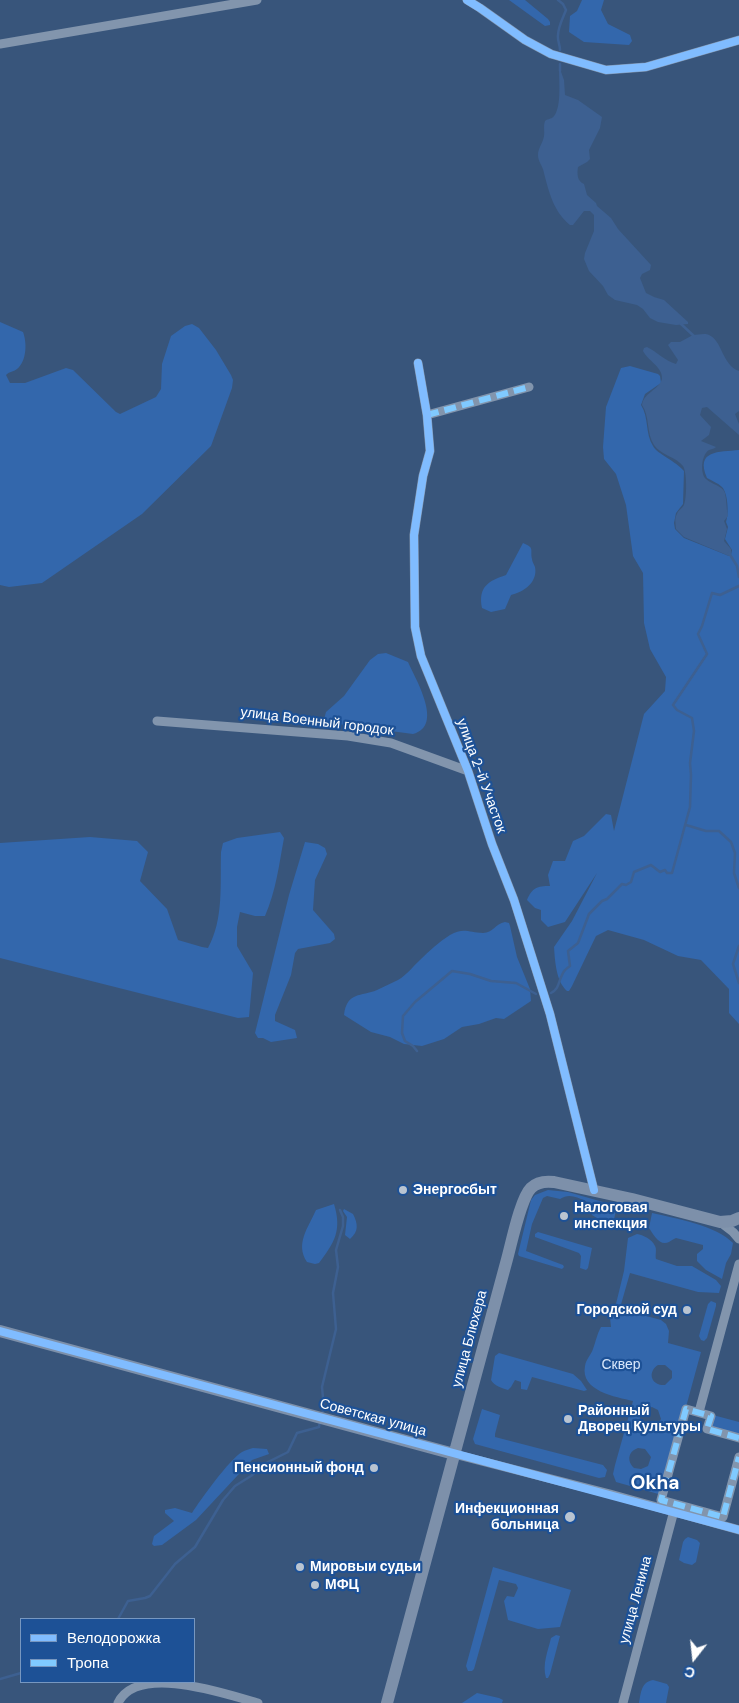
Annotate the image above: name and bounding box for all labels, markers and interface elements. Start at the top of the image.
street label: улица Военный городок [239,704,395,740]
street label: улица 2-й Участок [452,716,510,836]
place label: Энергосбыт [413,1182,497,1198]
marker: Энергосбыт [397,1184,409,1196]
place label: Налоговая инспекция [574,1200,648,1232]
marker: Налоговая инспекция [558,1210,570,1222]
street label: улица Блюхера [449,1289,491,1389]
place label: Городской суд [576,1302,677,1318]
marker: Городской суд [681,1304,693,1316]
park label: Сквер [601,1357,641,1373]
street label: Советская улица [318,1396,428,1440]
place label: Районный Дворец Культуры [578,1403,701,1435]
marker: Районный Дворец Культуры [562,1413,574,1425]
place label: Пенсионный фонд [234,1460,364,1476]
marker: Пенсионный фонд [368,1462,380,1474]
district label: Okha [631,1473,679,1495]
place label: Инфекционная больница [455,1501,559,1534]
marker: Инфекционная больница [563,1510,577,1524]
street label: улица Ленина [616,1554,656,1646]
place label: Мировыи судьи [310,1559,421,1575]
marker: Мировыи судьи [294,1561,306,1573]
place label: МФЦ [325,1577,359,1593]
marker: МФЦ [309,1579,321,1591]
legend [20,1618,195,1683]
text: Велодорожка [67,1628,161,1648]
north arrow [669,1633,719,1683]
text: Тропа [67,1653,108,1673]
text: С [683,1662,697,1682]

